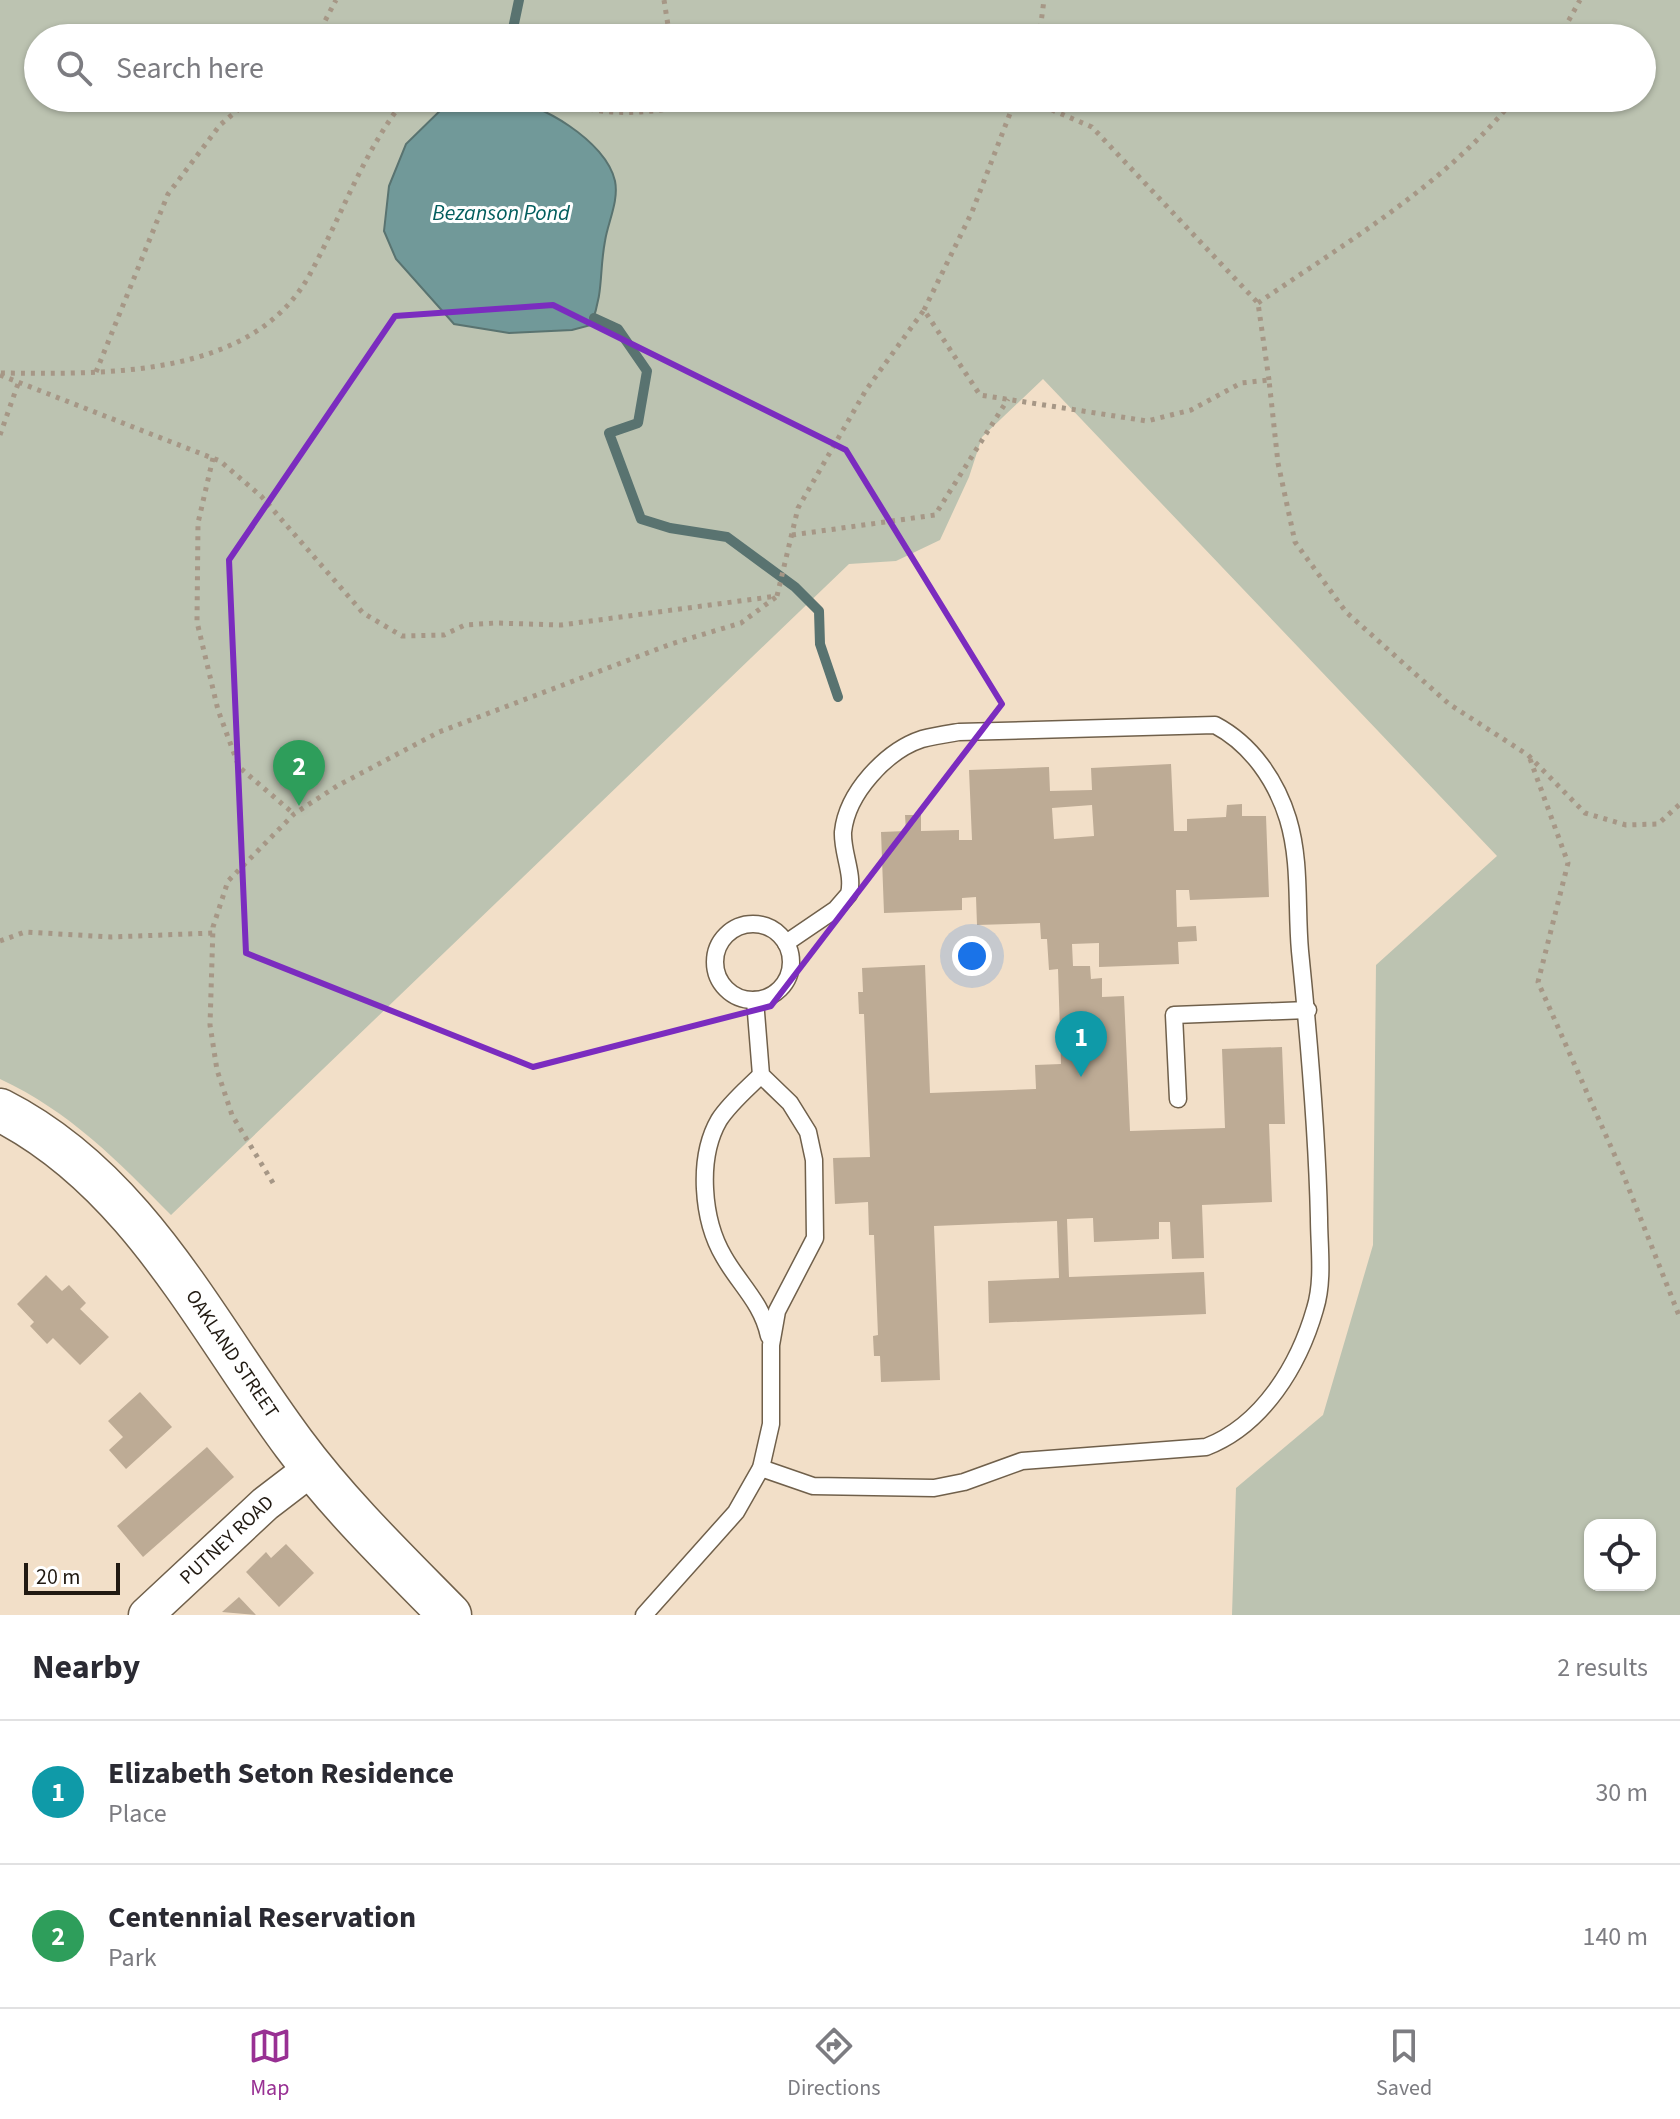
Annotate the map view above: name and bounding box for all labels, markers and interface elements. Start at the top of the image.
search box [24,24,1656,112]
icon: search [52,46,96,90]
text: Search here [116,47,264,90]
water label: Bezanson Pond [432,197,571,229]
pin: 2 [273,740,325,806]
your location [952,936,992,976]
pin: 1 [1055,1011,1107,1077]
street label: OAKLAND STREET [179,1284,286,1424]
street label: PUTNEY ROAD [174,1489,280,1591]
map controls [1584,1519,1656,1591]
button: locate [1584,1519,1656,1591]
scale bar [24,1559,120,1595]
text: 20 m [36,1561,81,1593]
text: Nearby [32,1643,140,1692]
text: 2 results [1557,1649,1648,1686]
text: Elizabeth Seton Residence [108,1752,454,1795]
text: 1 [51,1774,65,1811]
text: 30 m [1595,1774,1648,1811]
text: Place [108,1795,167,1832]
text: Centennial Reservation [108,1896,416,1939]
text: 2 [51,1918,65,1955]
text: 140 m [1582,1918,1648,1955]
text: Park [108,1939,157,1976]
tab: Map [248,2024,292,2104]
tab: Directions [787,2024,880,2104]
tab: Saved [1376,2024,1432,2104]

